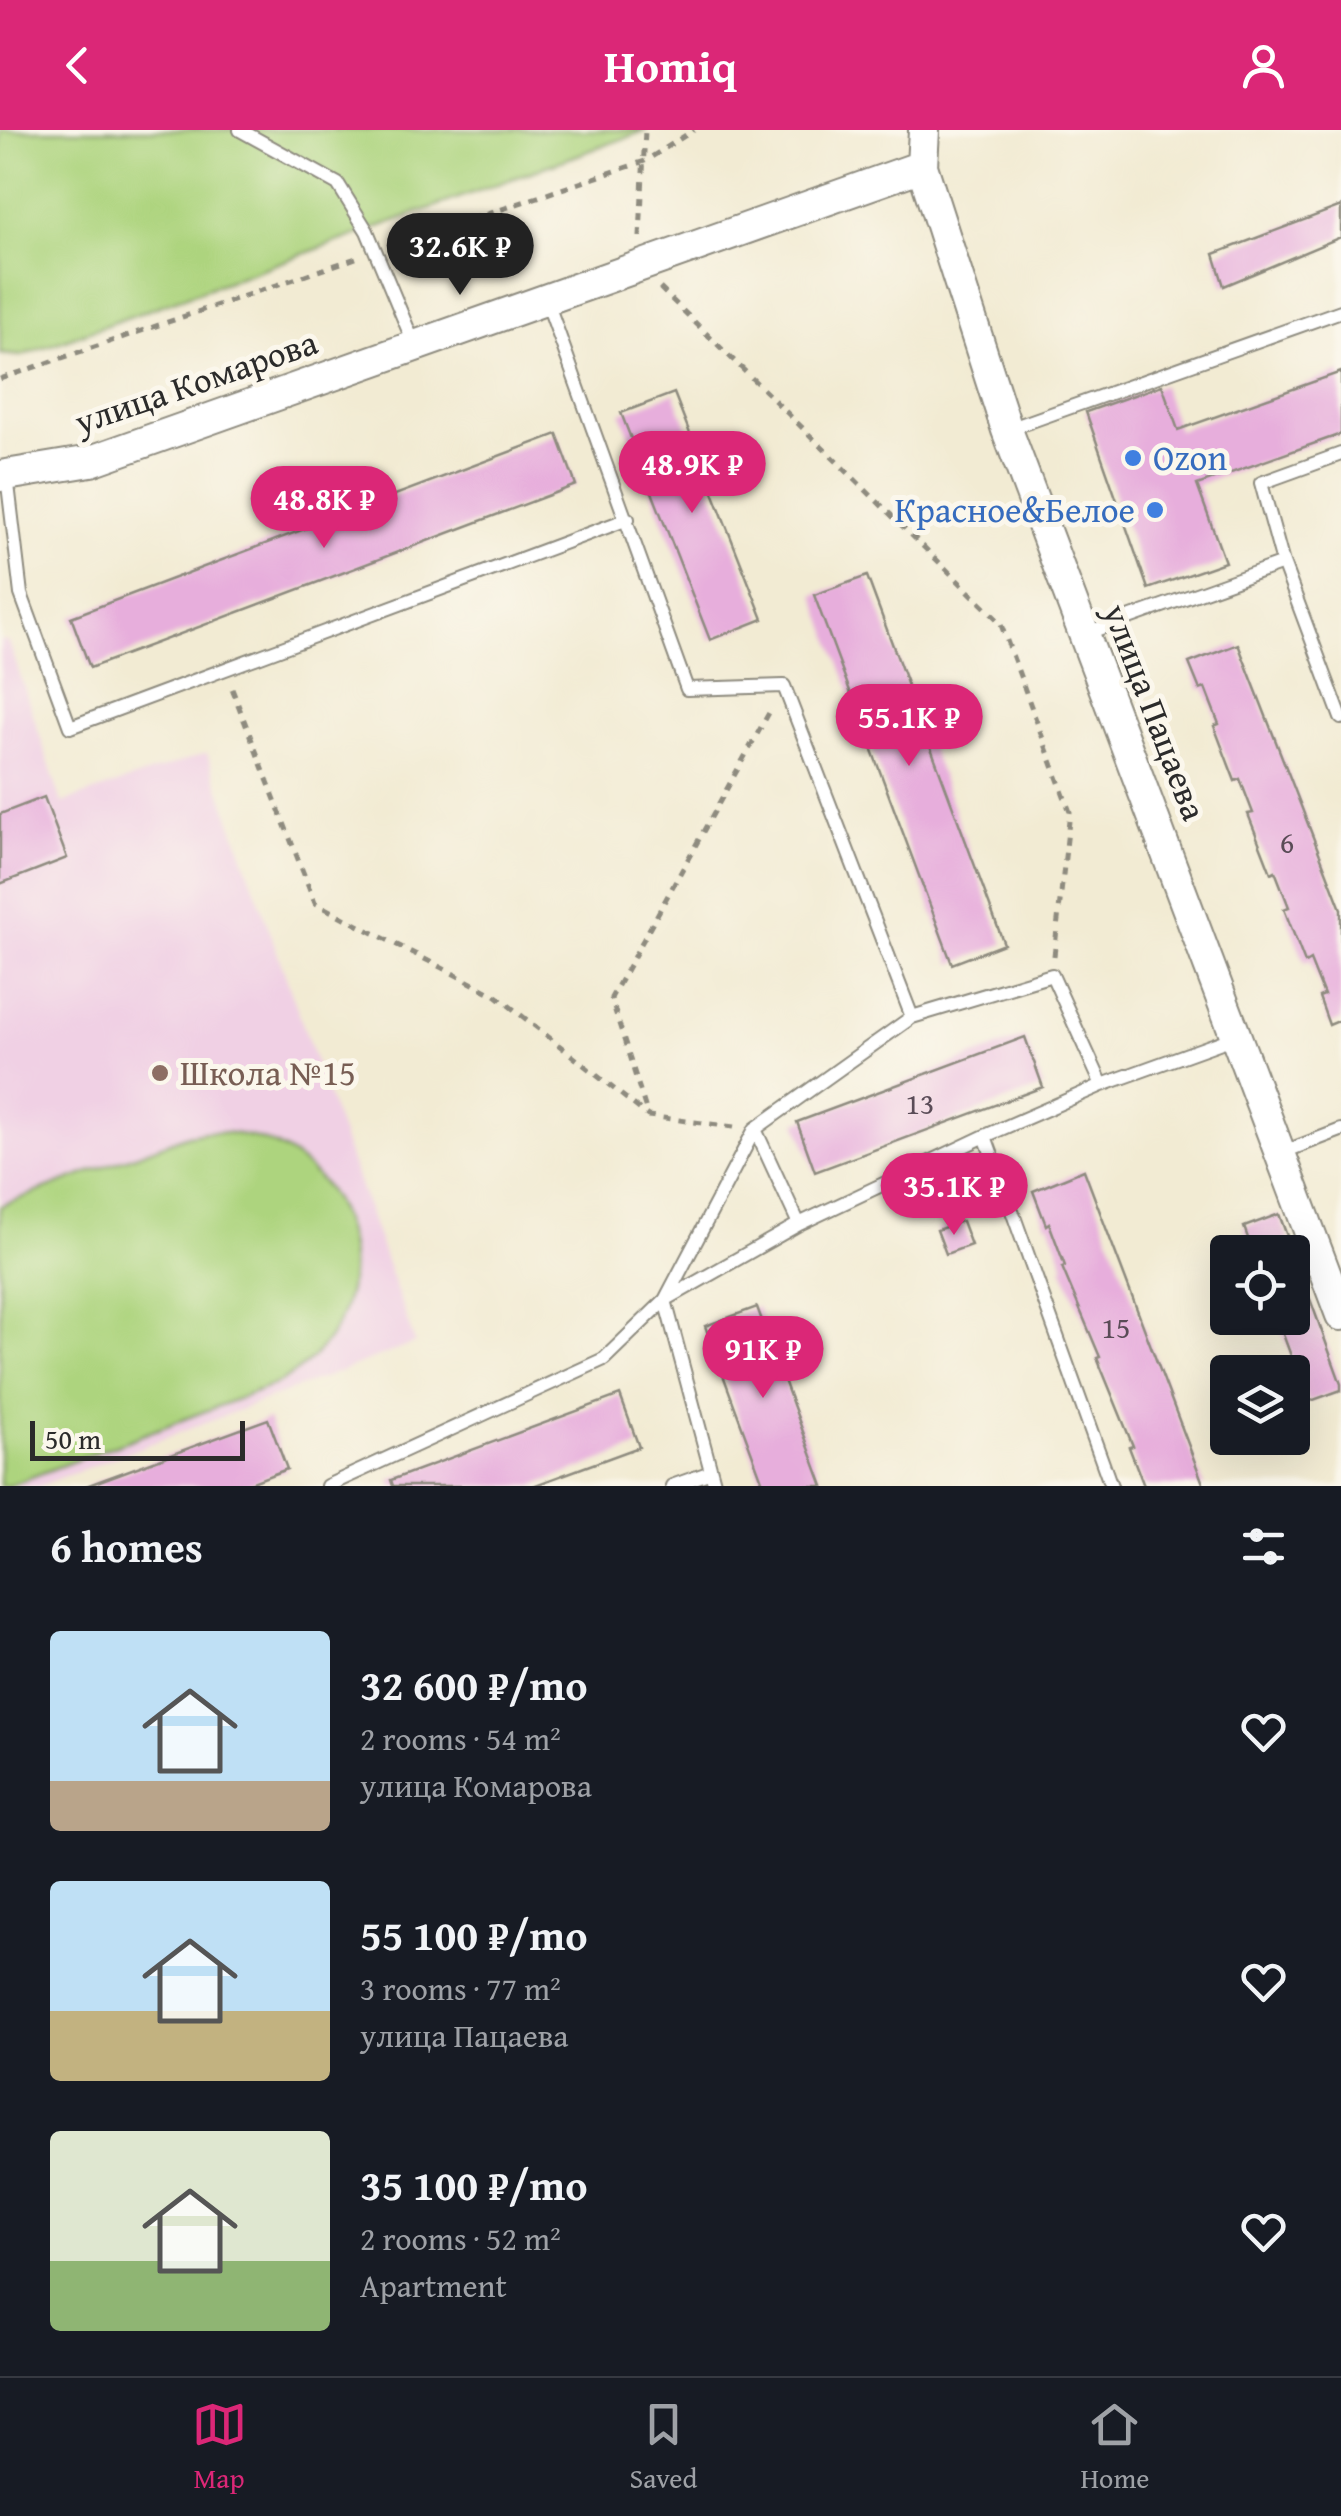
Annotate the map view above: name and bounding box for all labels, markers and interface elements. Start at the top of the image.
text: Homiq [604,33,737,98]
icon: back [50,38,105,93]
icon: person [1236,38,1291,93]
pin: 32.6K ₽ [368,213,552,298]
text: 32.6K ₽ [409,222,511,269]
street label: улица Комарова [67,316,324,447]
pin: 48.9K ₽ [600,431,784,516]
place label: Ozon [1153,432,1227,483]
text: 48.9K ₽ [641,440,743,487]
marker: Ozon [1122,447,1144,469]
pin: 48.8K ₽ [232,466,416,551]
text: 48.8K ₽ [273,475,375,522]
place label: Красное&Белое [894,484,1135,535]
marker: Красное&Белое [1144,499,1166,521]
street label: улица Пацаева [1090,595,1220,828]
pin: 55.1K ₽ [817,684,1001,769]
text: 55.1K ₽ [858,693,960,740]
house number: 6 [1280,820,1294,864]
place label: Школа №15 [180,1047,356,1098]
marker: Школа №15 [149,1062,171,1084]
house number: 13 [906,1081,934,1125]
pin: 35.1K ₽ [862,1153,1046,1238]
text: 35.1K ₽ [903,1162,1005,1209]
map controls [1210,1235,1310,1455]
button: locate [1210,1235,1310,1335]
house number: 15 [1102,1305,1130,1349]
pin: 91K ₽ [693,1316,833,1401]
text: 91K ₽ [725,1325,802,1372]
button: layers [1210,1355,1310,1455]
scale bar [30,1416,245,1460]
text: 50 m [45,1418,101,1459]
text: 6 homes [50,1516,203,1577]
icon: filters [1236,1519,1291,1574]
text: 32 600 ₽/mo [360,1654,588,1715]
icon: home [130,1671,250,1791]
icon: heart [1236,1704,1291,1759]
text: 2 rooms · 54 m² [360,1715,561,1762]
text: улица Комарова [360,1762,592,1809]
text: 55 100 ₽/mo [360,1904,588,1965]
icon: home [130,1921,250,2041]
icon: heart [1236,1954,1291,2009]
text: 3 rooms · 77 m² [360,1965,561,2012]
text: улица Пацаева [360,2012,569,2059]
text: 35 100 ₽/mo [360,2154,588,2215]
icon: home [130,2171,250,2291]
icon: heart [1236,2204,1291,2259]
text: 2 rooms · 52 m² [360,2215,561,2262]
text: Apartment [360,2262,507,2309]
tab: Map [192,2397,247,2498]
tab: Saved [630,2397,697,2498]
tab: Home [1081,2397,1149,2498]

